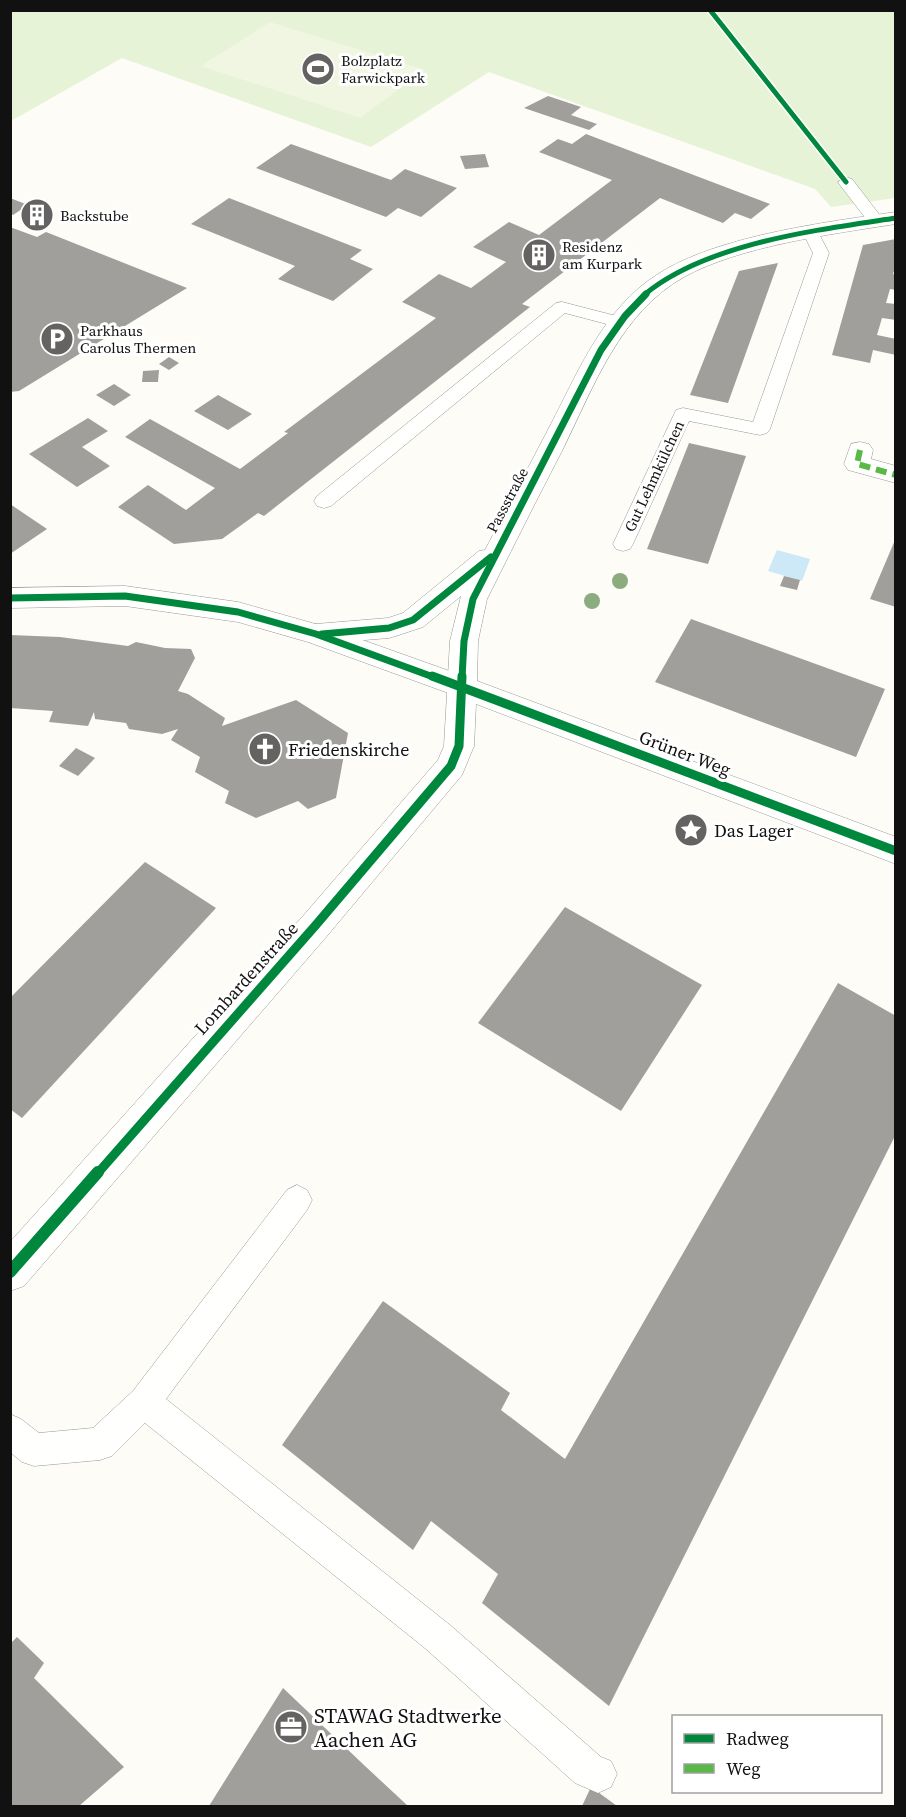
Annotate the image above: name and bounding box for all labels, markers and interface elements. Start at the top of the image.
place label: Bolzplatz Farwickpark [341,50,426,88]
sports icon: Bolzplatz Farwickpark [300,51,336,87]
building icon: Backstube [19,197,55,233]
place label: Backstube [60,205,129,226]
place label: Residenz am Kurpark [562,236,643,274]
building icon: Residenz am Kurpark [521,237,557,273]
place label: Parkhaus Carolus Thermen [80,320,196,358]
parking icon: Parkhaus Carolus Thermen [39,321,75,357]
street label: Gut Lehmkülchen [619,417,689,535]
street label: Passstraße [481,463,533,536]
street label: Grüner Weg [636,724,734,782]
church icon: Friedenskirche [247,731,283,767]
place label: Friedenskirche [288,737,409,762]
place icon: Das Lager [673,812,709,848]
place label: Das Lager [714,818,794,843]
street label: Lombardenstraße [189,916,303,1040]
place label: STAWAG Stadtwerke Aachen AG [314,1701,502,1754]
office icon: STAWAG Stadtwerke Aachen AG [273,1709,309,1745]
legend [672,1715,882,1793]
text: Radweg [726,1726,789,1751]
text: Weg [726,1756,761,1781]

